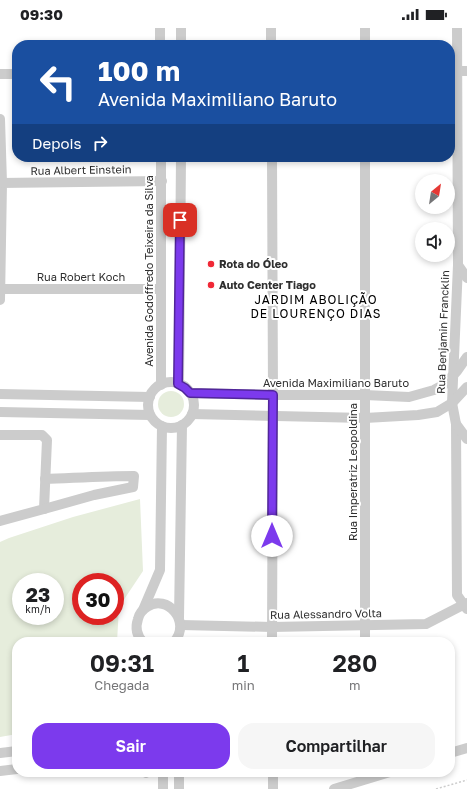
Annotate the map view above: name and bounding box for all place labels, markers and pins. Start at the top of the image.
pin [163,203,197,237]
place label: Rota do Óleo [219,257,288,270]
marker: Rota do Óleo [206,259,216,269]
place label: Auto Center Tiago [219,278,316,291]
marker: Auto Center Tiago [206,280,216,290]

